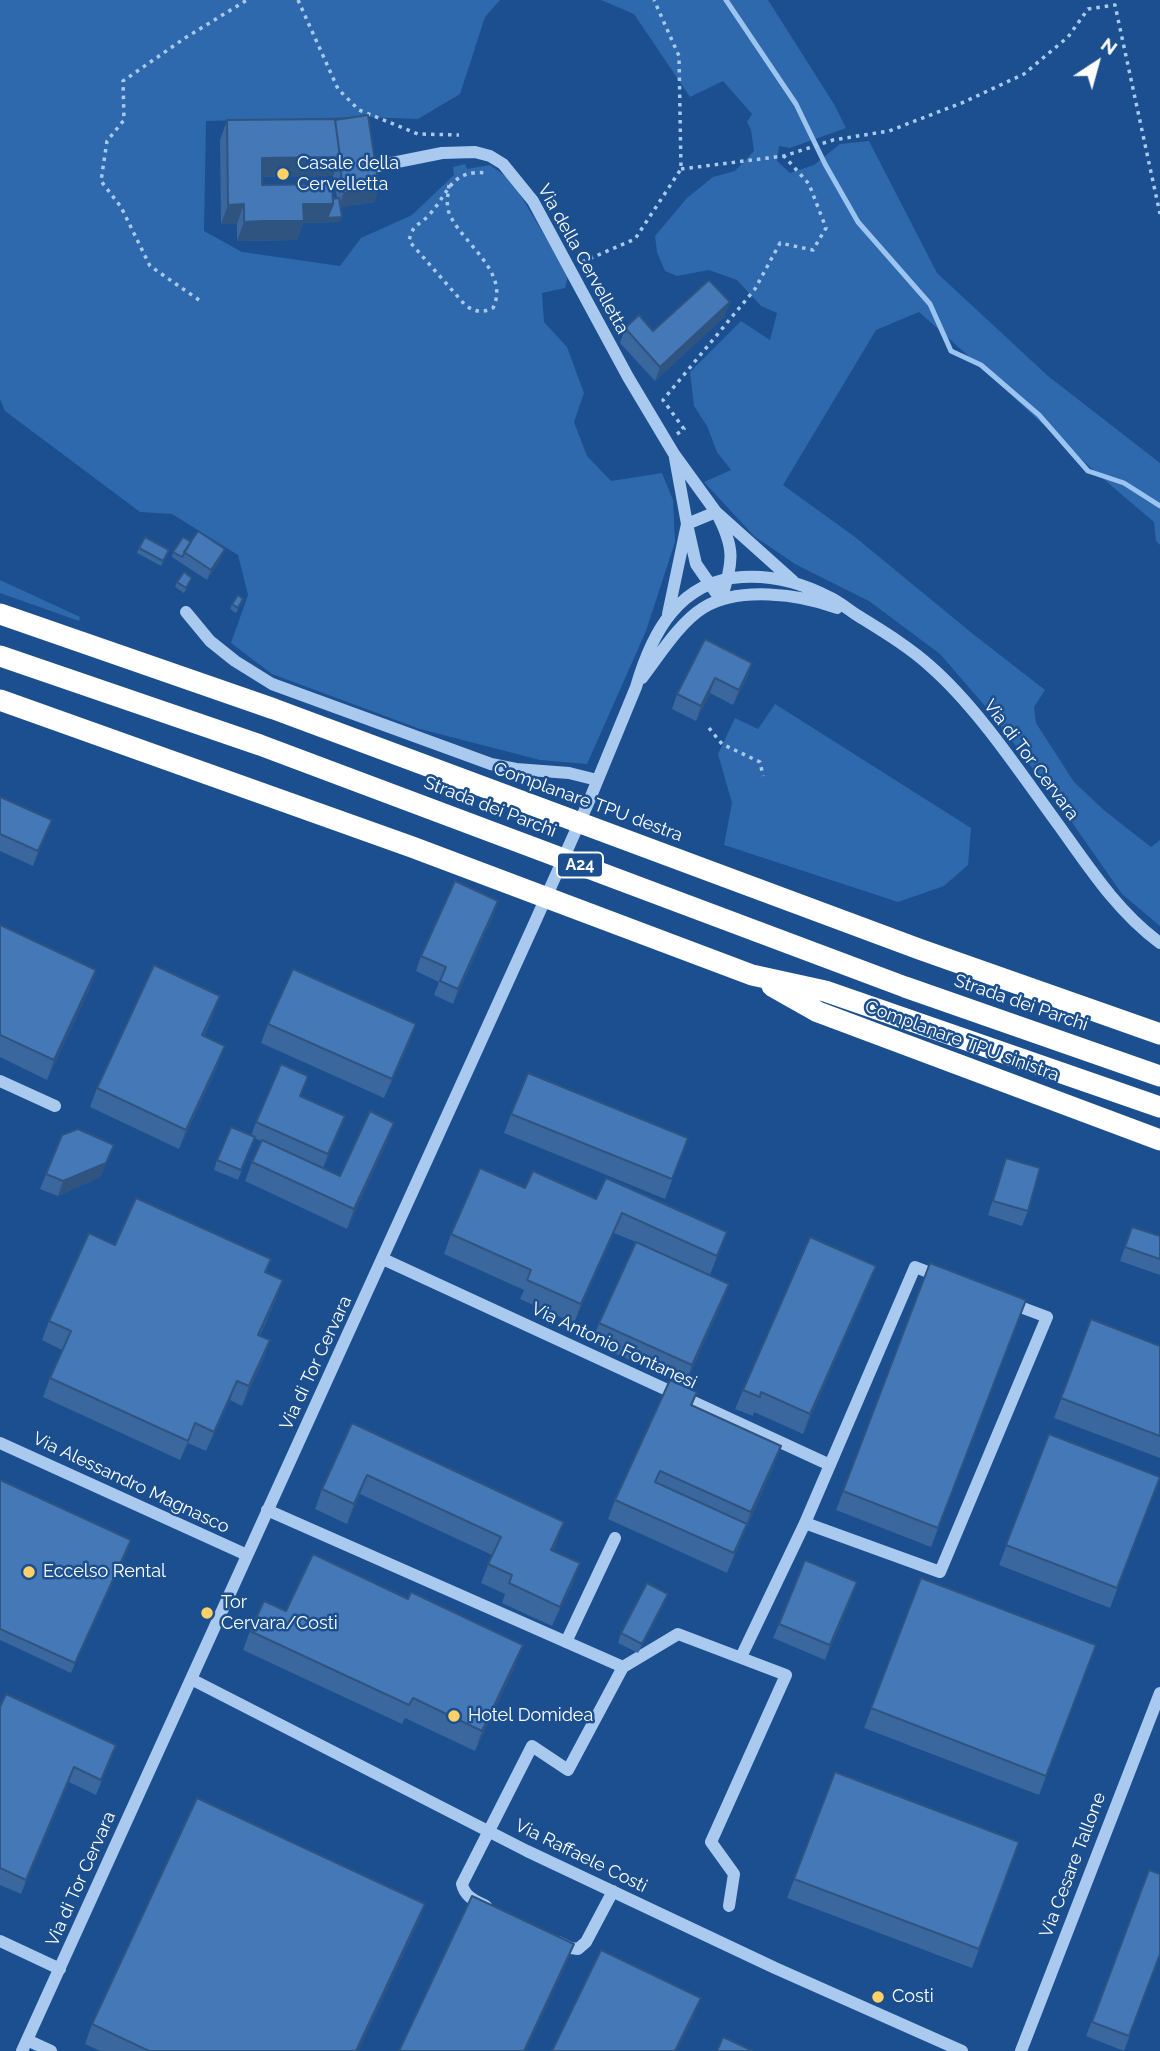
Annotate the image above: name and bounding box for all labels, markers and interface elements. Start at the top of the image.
north arrow [1062,28,1132,98]
text: N [1097,33,1122,59]
place label: Casale della Cervelletta [297,153,399,196]
marker: Casale della Cervelletta [275,166,291,182]
street label: Via della Cervelletta [533,180,633,338]
street label: Via di Tor Cervara [979,695,1083,825]
street label: Complanare TPU destra [490,758,686,846]
street label: Strada dei Parchi [421,772,559,842]
road number: A24 [557,852,603,878]
street label: Strada dei Parchi [951,970,1091,1036]
street label: Complanare TPU sinistra [862,996,1062,1086]
street label: Via di Tor Cervara [276,1293,356,1433]
street label: Via Antonio Fontanesi [528,1298,700,1394]
street label: Via Alessandro Magnasco [29,1428,233,1538]
place label: Eccelso Rental [43,1561,166,1583]
marker: Eccelso Rental [21,1564,37,1580]
place label: Tor Cervara/Costi [221,1592,338,1634]
marker: Tor Cervara/Costi [199,1605,215,1621]
place label: Hotel Domidea [468,1705,593,1727]
marker: Hotel Domidea [446,1708,462,1724]
street label: Via Cesare Tallone [1035,1789,1111,1941]
street label: Via di Tor Cervara [42,1808,120,1950]
street label: Via Raffaele Costi [511,1815,651,1897]
place label: Costi [892,1986,934,2008]
marker: Costi [870,1989,886,2005]

